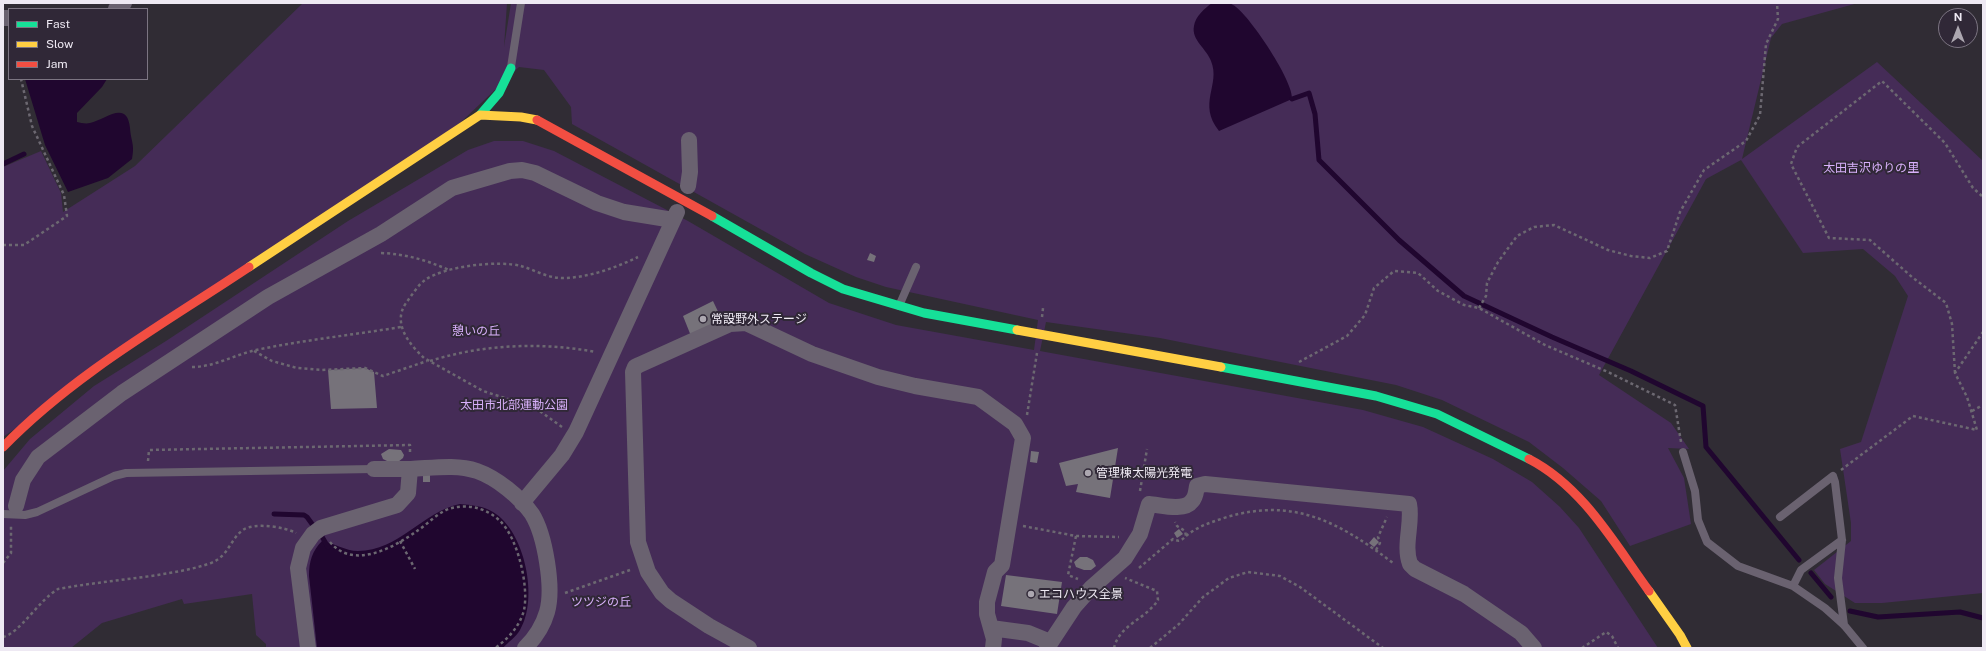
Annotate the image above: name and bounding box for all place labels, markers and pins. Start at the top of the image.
place label: 常設野外ステージ [711,312,807,326]
marker: 常設野外ステージ [698,314,708,324]
place label: 管理棟太陽光発電 [1096,466,1192,480]
marker: 管理棟太陽光発電 [1083,468,1093,478]
place label: エコハウス全景 [1039,587,1123,601]
marker: エコハウス全景 [1026,589,1036,599]

